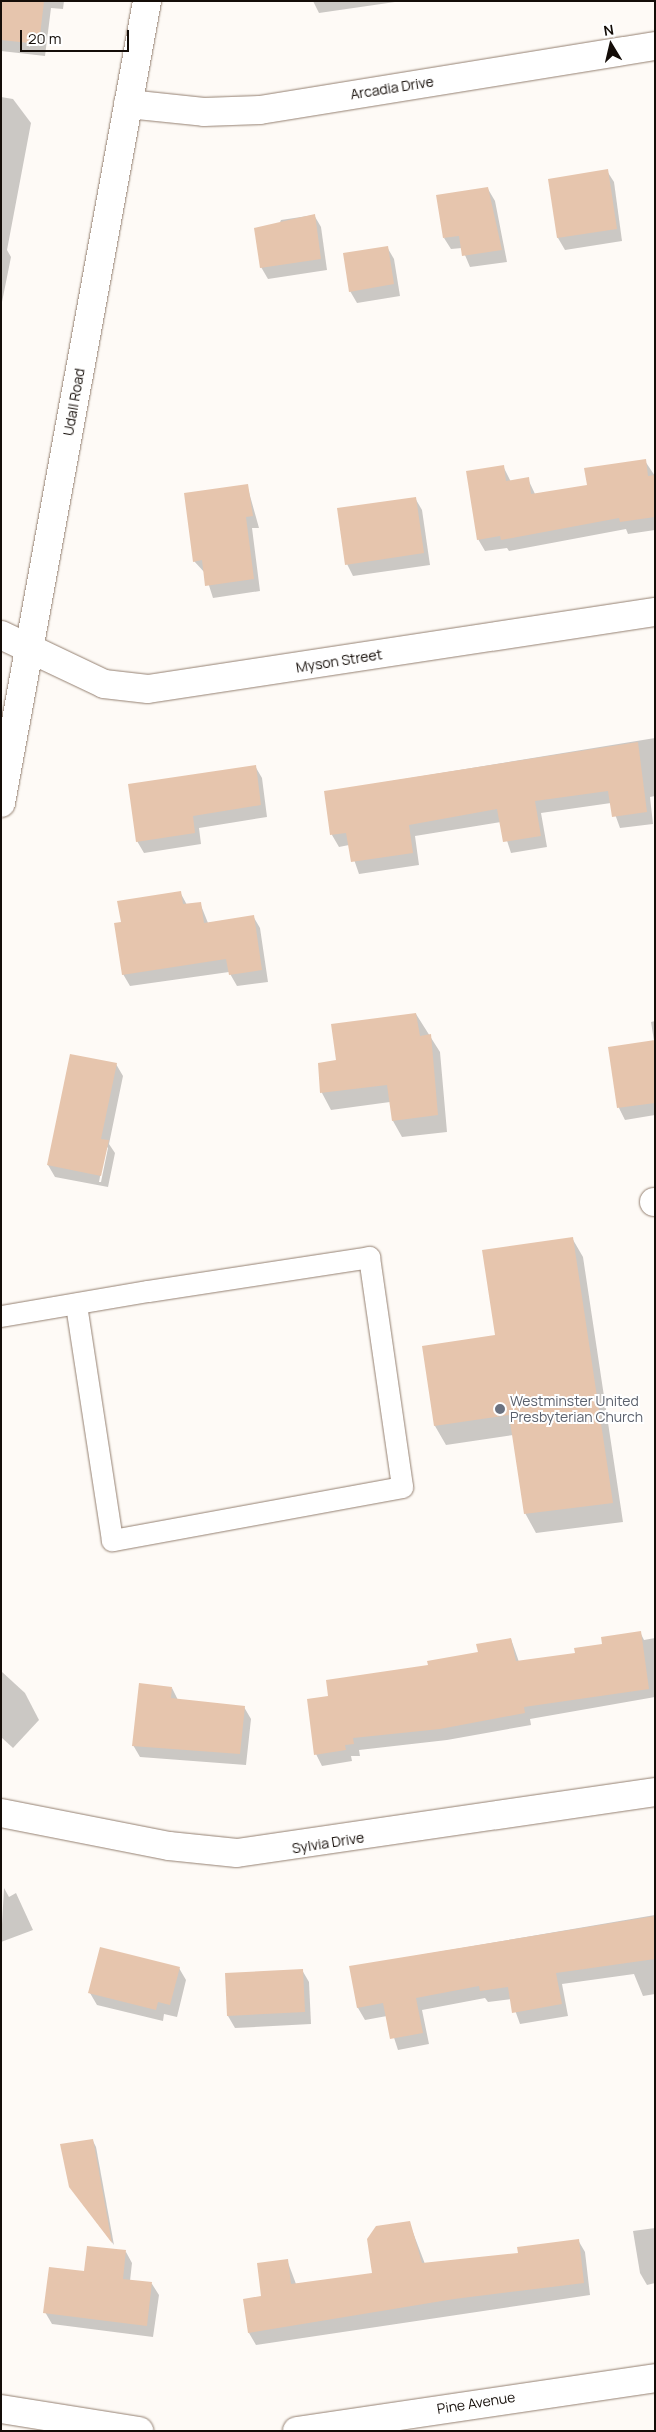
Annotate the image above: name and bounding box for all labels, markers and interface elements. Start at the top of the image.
scale bar [22,20,131,52]
north arrow [586,20,636,70]
text: N [602,20,615,40]
text: 20 m [28,28,61,49]
street label: Arcadia Drive [349,73,435,103]
street label: Udall Road [60,367,88,437]
street label: Myson Street [295,646,383,676]
place label: Westminster United Presbyterian Church [510,1393,643,1425]
marker: Westminster United Presbyterian Church [494,1403,506,1415]
street label: Sylvia Drive [291,1829,365,1857]
street label: Pine Avenue [436,2389,516,2417]

